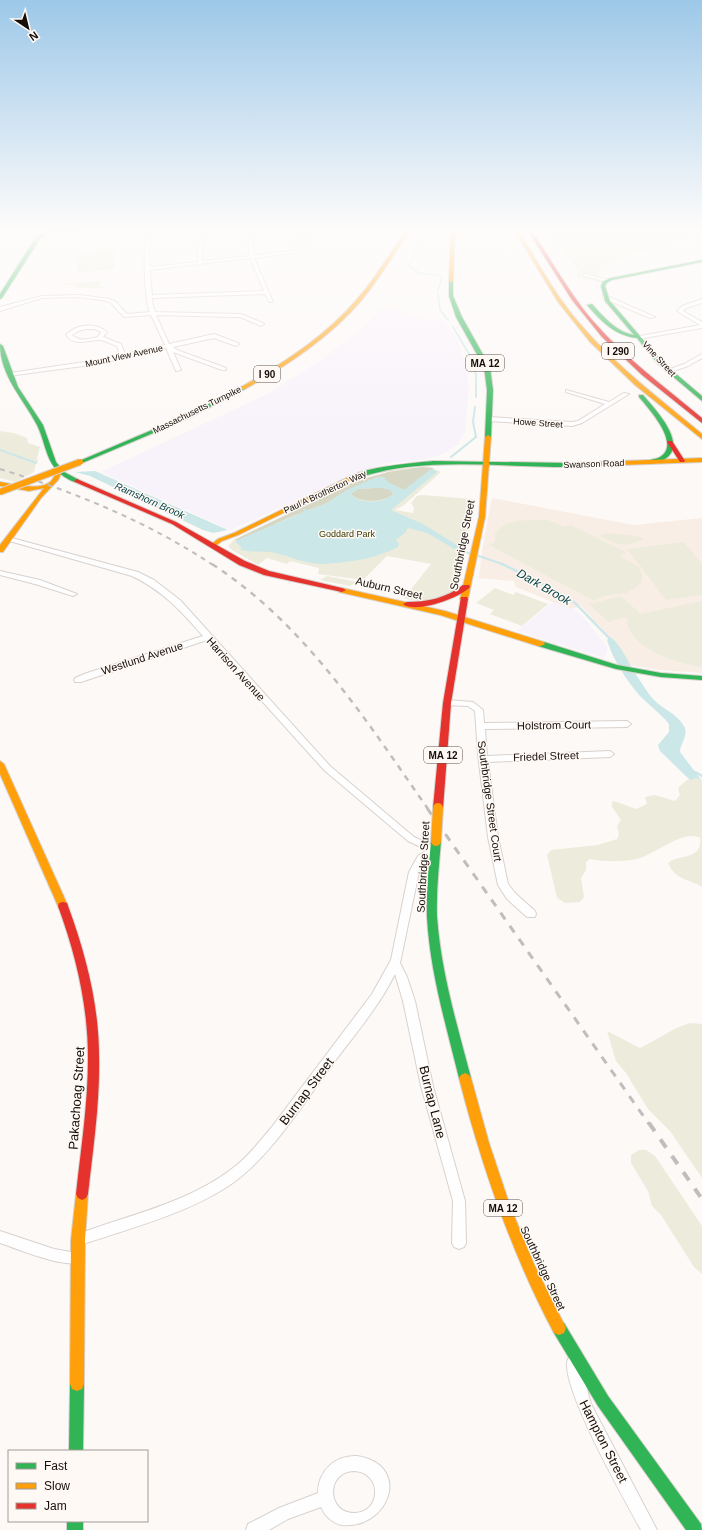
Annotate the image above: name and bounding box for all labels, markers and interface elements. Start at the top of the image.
north arrow [8,8,48,48]
text: N [27,29,40,43]
street label: Vine Street [640,339,678,379]
street label: Mount View Avenue [84,343,164,369]
road number: I 290 [602,343,634,359]
road number: MA 12 [466,355,504,371]
road number: I 90 [254,366,280,382]
street label: Massachusetts Turnpike [151,384,243,436]
street label: Howe Street [513,416,564,430]
street label: Swanson Road [563,458,625,470]
street label: Paul A Brotherton Way [282,468,368,516]
water label: Ramshorn Brook [113,480,187,521]
street label: Southbridge Street [447,499,477,591]
park label: Goddard Park [319,529,376,539]
water label: Dark Brook [515,566,574,609]
street label: Auburn Street [355,575,423,601]
street label: Harrison Avenue [204,635,268,703]
street label: Westlund Avenue [100,639,184,677]
street label: Holstrom Court [517,718,591,732]
street label: Southbridge Street Court [476,740,504,862]
road number: MA 12 [424,747,462,763]
street label: Friedel Street [513,749,579,763]
street label: Southbridge Street [415,821,431,913]
street label: Pakachoag Street [65,1046,88,1150]
street label: Burnap Street [276,1054,337,1128]
street label: Burnap Lane [416,1064,449,1140]
road number: MA 12 [484,1200,522,1216]
street label: Southbridge Street [518,1224,568,1312]
street label: Hampton Street [576,1397,631,1486]
legend [8,1450,148,1522]
text: Fast [44,1459,68,1473]
text: Slow [44,1479,70,1493]
text: Jam [44,1499,67,1513]

